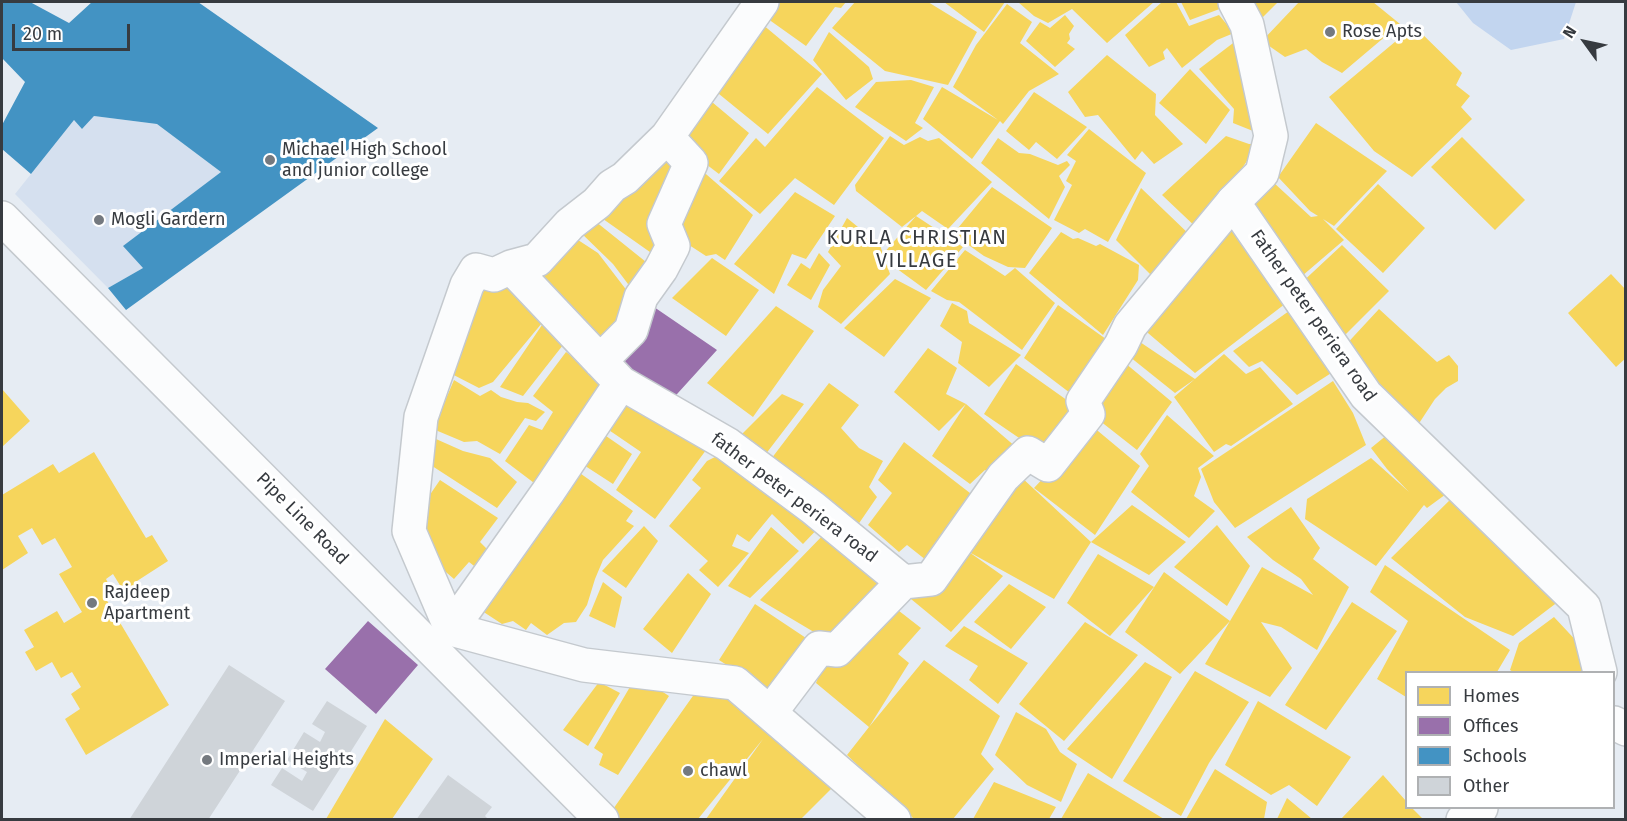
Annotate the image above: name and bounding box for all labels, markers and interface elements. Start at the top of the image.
scale bar [15,12,134,50]
north arrow [1555,12,1615,72]
place label: Rose Apts [1342,21,1422,43]
text: N [1559,22,1580,42]
text: 20 m [23,23,62,45]
marker: Rose Apts [1323,25,1337,39]
place label: Michael High School and junior college [282,139,447,182]
marker: Michael High School and junior college [263,153,277,167]
place label: Mogli Gardern [111,209,226,231]
marker: Mogli Gardern [92,213,106,227]
district label: KURLA CHRISTIAN VILLAGE [827,226,1007,273]
street label: Father peter periera road [1245,226,1381,406]
street label: father peter periera road [707,428,881,568]
street label: Pipe Line Road [251,468,353,570]
place label: Rajdeep Apartment [104,582,190,624]
marker: Rajdeep Apartment [85,596,99,610]
legend [1405,671,1615,809]
text: Homes [1463,685,1519,707]
text: Offices [1463,715,1518,737]
text: Schools [1463,745,1527,767]
place label: Imperial Heights [219,749,354,771]
marker: Imperial Heights [200,753,214,767]
place label: chawl [700,760,747,782]
marker: chawl [681,764,695,778]
text: Other [1463,775,1509,797]

